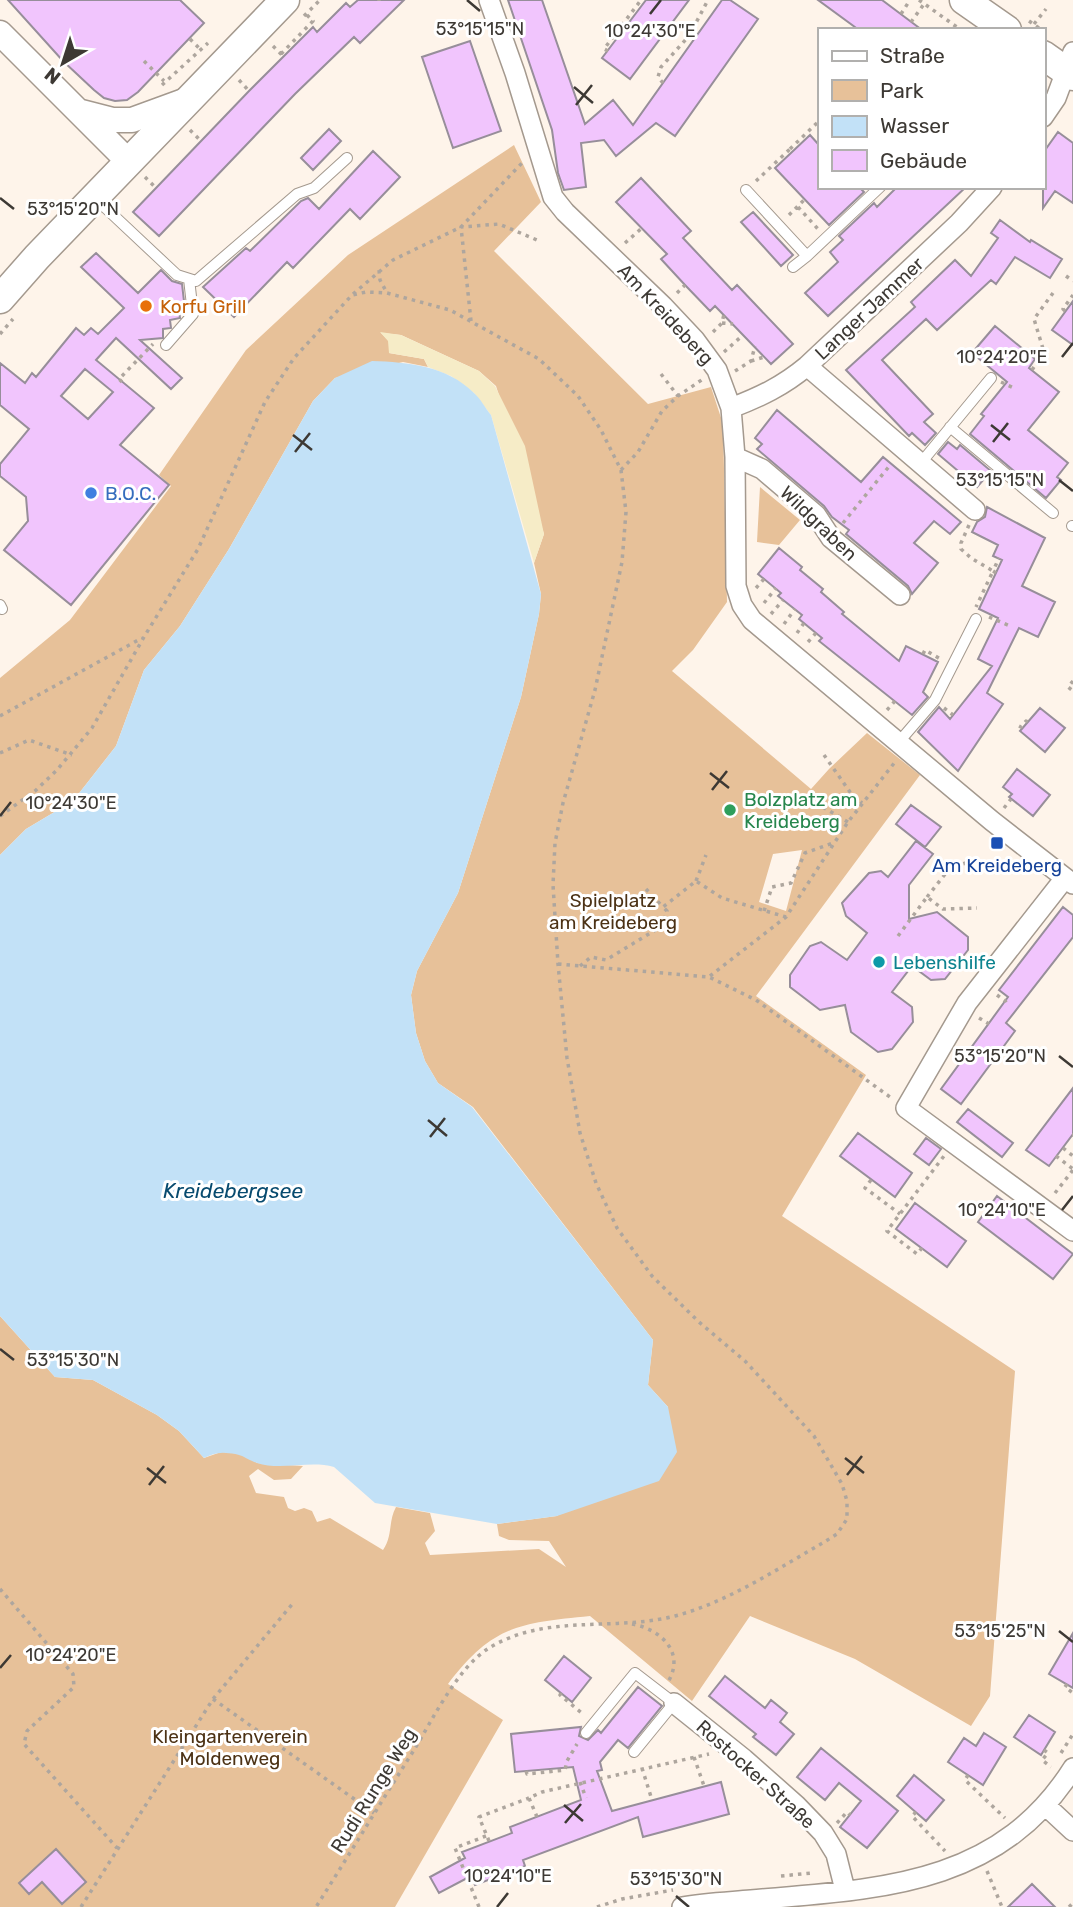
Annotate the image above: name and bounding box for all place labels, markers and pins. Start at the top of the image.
place label: Korfu Grill [160,295,246,318]
marker: Korfu Grill [138,298,154,314]
place label: B.O.C. [105,482,156,505]
marker: B.O.C. [83,485,99,501]
place label: Bolzplatz am Kreideberg [744,788,857,833]
marker: Bolzplatz am Kreideberg [722,802,738,818]
marker: Am Kreideberg [989,835,1005,851]
place label: Am Kreideberg [932,854,1062,877]
place label: Lebenshilfe [893,951,996,974]
marker: Lebenshilfe [871,954,887,970]

